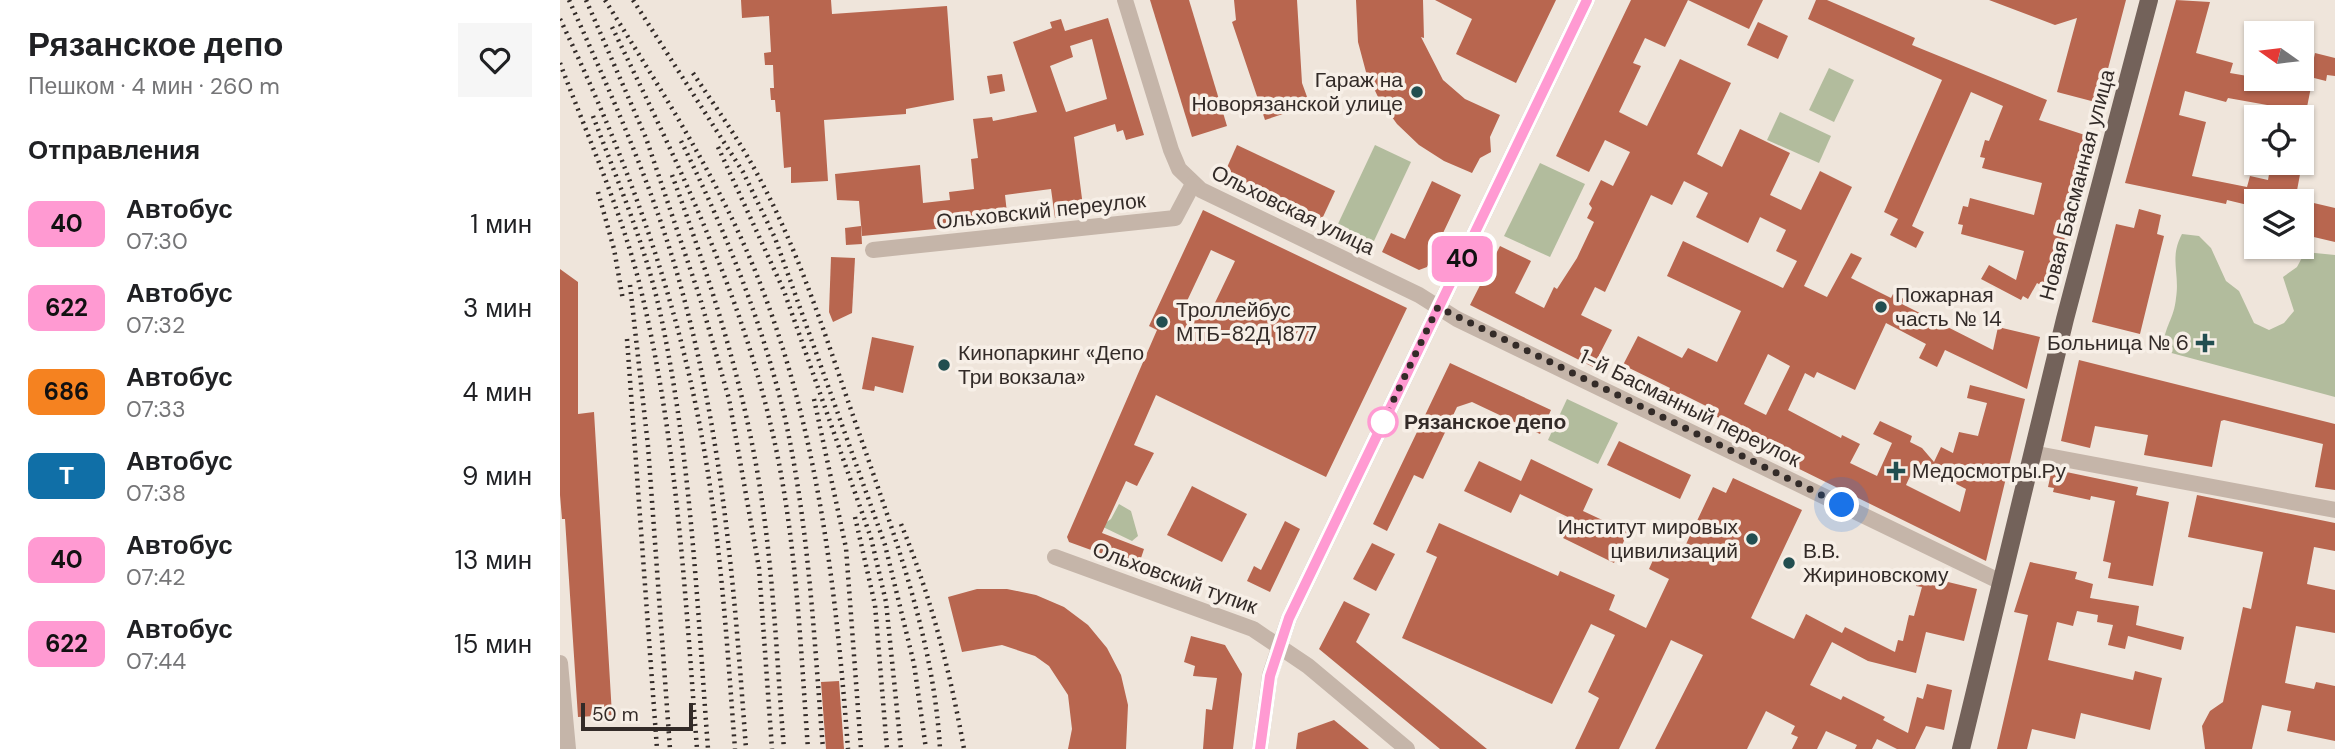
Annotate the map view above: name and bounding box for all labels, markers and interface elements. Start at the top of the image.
north arrow [2244,21,2314,91]
map controls [2244,21,2314,259]
text: Рязанское депо [28,23,283,66]
button: heart [458,23,532,97]
place label: Гараж на Новорязанской улице [1191,66,1403,118]
street label: Новая Басманная улица [2033,66,2121,304]
text: Пешком · 4 мин · 260 m [28,71,280,101]
marker: Гараж на Новорязанской улице [1409,84,1425,100]
button: locate [2244,105,2314,175]
text: Отправления [28,133,200,167]
street label: Ольховская улица [1207,158,1380,262]
street label: Ольховский переулок [935,186,1148,236]
button: layers [2244,189,2314,259]
text: Автобус [126,192,233,226]
text: 1 мин [470,207,532,241]
text: 40 [50,208,83,239]
text: 07:30 [126,226,188,256]
line badge: 40 [1430,236,1494,282]
text: 40 [1446,243,1478,274]
text: Автобус [126,276,233,310]
place label: Пожарная часть № 14 [1895,281,2002,333]
text: 3 мин [463,291,532,325]
text: 622 [45,292,88,323]
place label: Троллейбус МТБ-82Д 1877 [1176,296,1317,348]
marker: Пожарная часть № 14 [1873,299,1889,315]
text: 07:32 [126,310,185,340]
marker: Троллейбус МТБ-82Д 1877 [1154,314,1170,330]
place label: Больница № 6 [2047,329,2189,357]
marker: Больница № 6 [2195,333,2215,353]
place label: Кинопаркинг «Депо Три вокзала» [958,339,1144,391]
street label: 1-й Басманный переулок [1575,342,1806,474]
marker: Кинопаркинг «Депо Три вокзала» [936,357,952,373]
text: Автобус [126,360,233,394]
text: 4 мин [463,375,532,409]
text: 686 [44,376,89,407]
text: 07:33 [126,394,186,424]
marker: Рязанское депо [1368,407,1398,437]
place label: Рязанское депо [1404,408,1566,436]
text: Автобус [126,444,233,478]
place label: Медосмотры.Ру [1912,457,2067,485]
text: 9 мин [462,459,532,493]
text: Т [59,460,74,491]
marker: Медосмотры.Ру [1886,461,1906,481]
text: 07:38 [126,478,186,508]
your location [1824,487,1859,522]
place label: Институт мировых цивилизаций [1558,513,1738,565]
text: Автобус [126,528,233,562]
marker: Институт мировых цивилизаций [1744,531,1760,547]
street label: Ольховский тупик [1089,535,1262,621]
place label: В.В. Жириновскому [1803,537,1949,589]
text: 13 мин [455,543,532,577]
text: 40 [50,544,83,575]
marker: В.В. Жириновскому [1781,555,1797,571]
text: 07:42 [126,562,186,592]
text: Автобус [126,612,233,646]
text: 15 мин [454,627,532,661]
text: 622 [45,628,88,659]
text: 07:44 [126,646,186,676]
scale bar [581,700,693,732]
text: 50 m [592,702,639,727]

